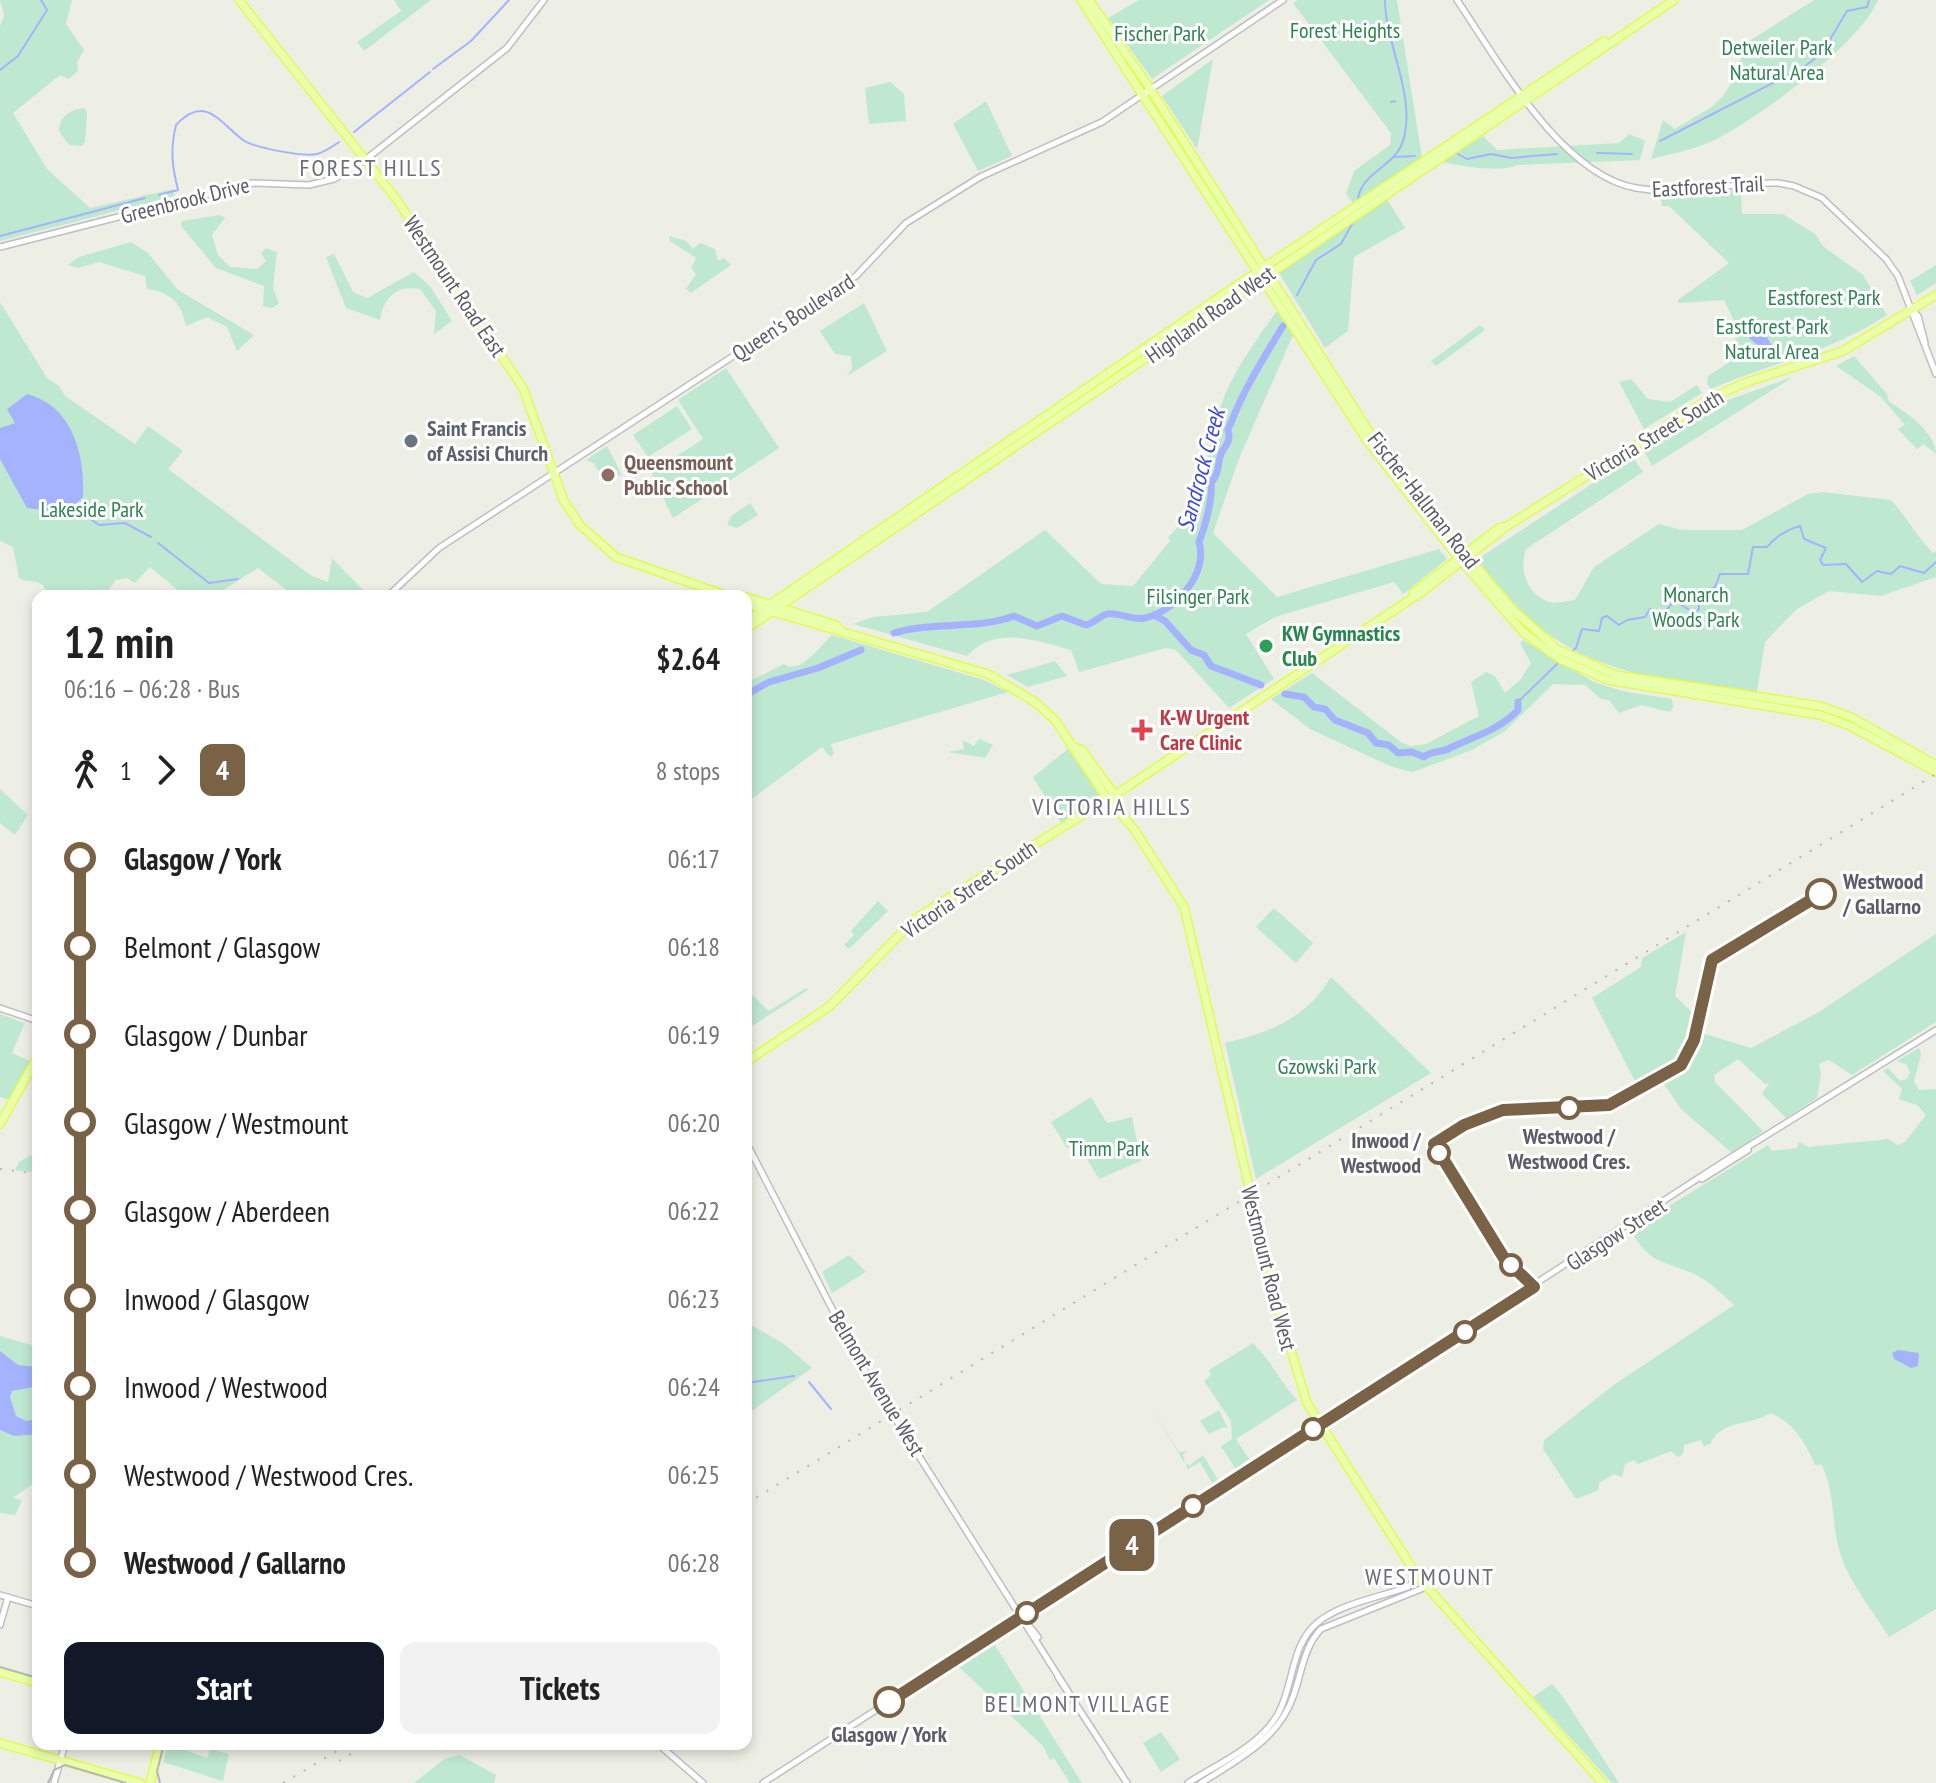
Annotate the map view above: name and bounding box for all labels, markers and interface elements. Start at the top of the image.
park label: Forest Heights [1290,16,1400,44]
park label: Fischer Park [1114,19,1206,47]
park label: Detweiler Park Natural Area [1722,33,1833,86]
district label: FOREST HILLS [300,152,442,183]
street label: Eastforest Trail [1651,169,1766,203]
street label: Greenbrook Drive [118,170,252,230]
street label: Westmount Road East [397,210,513,362]
street label: Highland Road West [1140,259,1280,369]
street label: Queen's Boulevard [727,267,859,367]
park label: Eastforest Park [1768,283,1881,311]
park label: Eastforest Park Natural Area [1716,312,1829,365]
street label: Victoria Street South [1579,383,1728,488]
water label: Sandrock Creek [1169,402,1233,535]
place label: Saint Francis of Assisi Church [427,414,548,467]
street label: Fischer-Hallman Road [1362,426,1486,574]
marker: Saint Francis of Assisi Church [402,432,420,450]
place label: Queensmount Public School [624,448,733,501]
marker: Queensmount Public School [599,466,617,484]
park label: Lakeside Park [40,495,144,523]
park label: Monarch Woods Park [1652,580,1740,633]
park label: Filsinger Park [1147,582,1250,610]
text: 12 min [64,613,174,670]
place label: KW Gymnastics Club [1282,619,1400,672]
marker: KW Gymnastics Club [1257,637,1275,655]
text: $2.64 [656,639,720,678]
text: 06:16 – 06:28 · Bus [64,672,240,705]
place label: K-W Urgent Care Clinic [1160,703,1250,756]
marker: K-W Urgent Care Clinic [1131,719,1153,741]
icon: walk [64,748,108,792]
icon: forward [144,748,188,792]
text: 4 [216,751,229,788]
text: 1 [120,754,132,787]
text: 8 stops [656,754,720,787]
district label: VICTORIA HILLS [1031,791,1192,822]
street label: Victoria Street South [895,834,1042,945]
text: Glasgow / York [124,839,282,878]
text: 06:17 [668,842,720,875]
place label: Westwood / Gallarno [1842,867,1924,920]
marker: Westwood / Gallarno [1806,879,1836,909]
text: Belmont / Glasgow [124,927,320,966]
text: 06:18 [668,930,720,963]
text: Glasgow / Dunbar [124,1015,307,1054]
text: 06:19 [668,1018,720,1051]
park label: Gzowski Park [1278,1052,1377,1080]
marker: Westwood / Westwood Cres. [1558,1097,1580,1119]
text: Glasgow / Westmount [124,1103,349,1142]
text: 06:20 [668,1106,720,1139]
place label: Westwood / Westwood Cres. [1507,1122,1630,1175]
place label: Inwood / Westwood [1340,1126,1422,1179]
park label: Timm Park [1069,1134,1150,1162]
marker: Inwood / Westwood [1428,1142,1450,1164]
street label: Westmount Road West [1235,1183,1303,1353]
text: Glasgow / Aberdeen [124,1191,330,1230]
street label: Glasgow Street [1561,1191,1671,1277]
text: 06:22 [668,1194,720,1227]
unlabelled marker [1500,1254,1522,1276]
text: Inwood / Glasgow [124,1279,309,1318]
text: 06:23 [668,1282,720,1315]
street label: Belmont Avenue West [823,1305,931,1461]
unlabelled marker [1454,1321,1476,1343]
text: Inwood / Westwood [124,1367,328,1406]
text: 06:24 [668,1370,720,1403]
unlabelled marker [1302,1418,1324,1440]
text: Westwood / Westwood Cres. [124,1455,413,1494]
text: 06:25 [668,1458,720,1491]
unlabelled marker [1182,1495,1204,1517]
line badge: 4 [1106,1519,1158,1571]
text: 4 [1125,1526,1139,1563]
text: Westwood / Gallarno [124,1543,346,1582]
text: 06:28 [668,1546,720,1579]
district label: WESTMOUNT [1365,1561,1495,1592]
unlabelled marker [1016,1602,1038,1624]
button: Start [64,1642,384,1734]
button: Tickets [400,1642,720,1734]
marker: Glasgow / York [874,1687,904,1717]
district label: BELMONT VILLAGE [984,1688,1172,1719]
place label: Glasgow / York [831,1720,948,1748]

